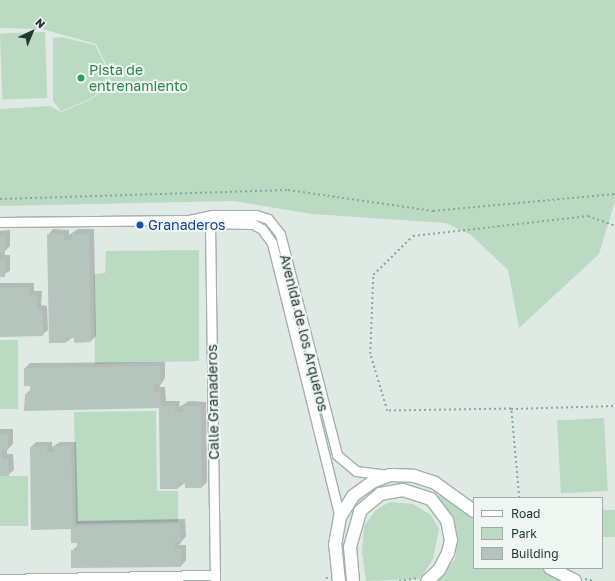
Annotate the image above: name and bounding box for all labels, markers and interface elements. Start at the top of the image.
north arrow [12,12,52,52]
text: N [33,15,48,31]
place label: Pista de entrenamiento [89,62,188,94]
marker: Pista de entrenamiento [76,73,86,83]
place label: Granaderos [148,217,225,233]
marker: Granaderos [135,220,145,230]
street label: Avenida de los Arqueros [276,253,332,413]
street label: Calle Granaderos [204,344,222,460]
legend [473,497,603,569]
text: Road [511,506,540,521]
text: Park [511,526,537,541]
text: Building [511,546,559,561]

